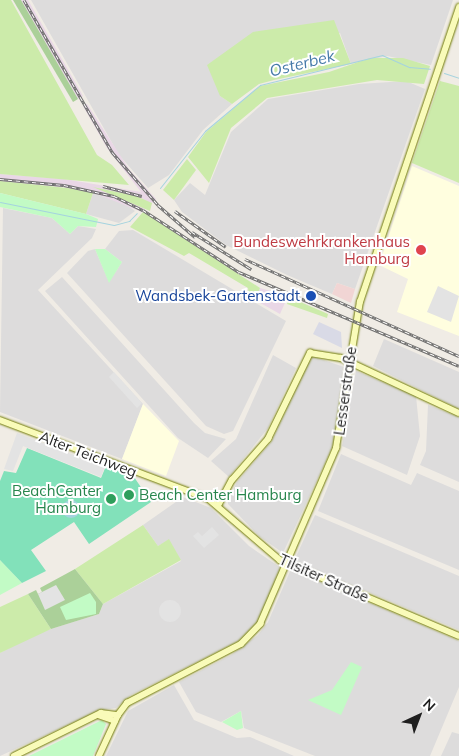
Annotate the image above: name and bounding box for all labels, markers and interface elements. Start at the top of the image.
water label: Osterbek [267,46,337,80]
place label: Bundeswehrkrankenhaus Hamburg [233,232,410,267]
marker: Bundeswehrkrankenhaus Hamburg [414,243,428,257]
place label: Wandsbek-Gartenstadt [135,287,300,305]
marker: Wandsbek-Gartenstadt [304,289,318,303]
street label: Lesserstraße [330,346,360,436]
street label: Alter Teichweg [37,427,139,481]
place label: BeachCenter Hamburg [12,481,101,516]
place label: Beach Center Hamburg [139,486,302,504]
marker: Beach Center Hamburg [123,489,135,501]
marker: BeachCenter Hamburg [105,493,117,505]
street label: Tilsiter Straße [276,550,372,606]
north arrow [394,691,444,741]
text: N [419,695,439,715]

